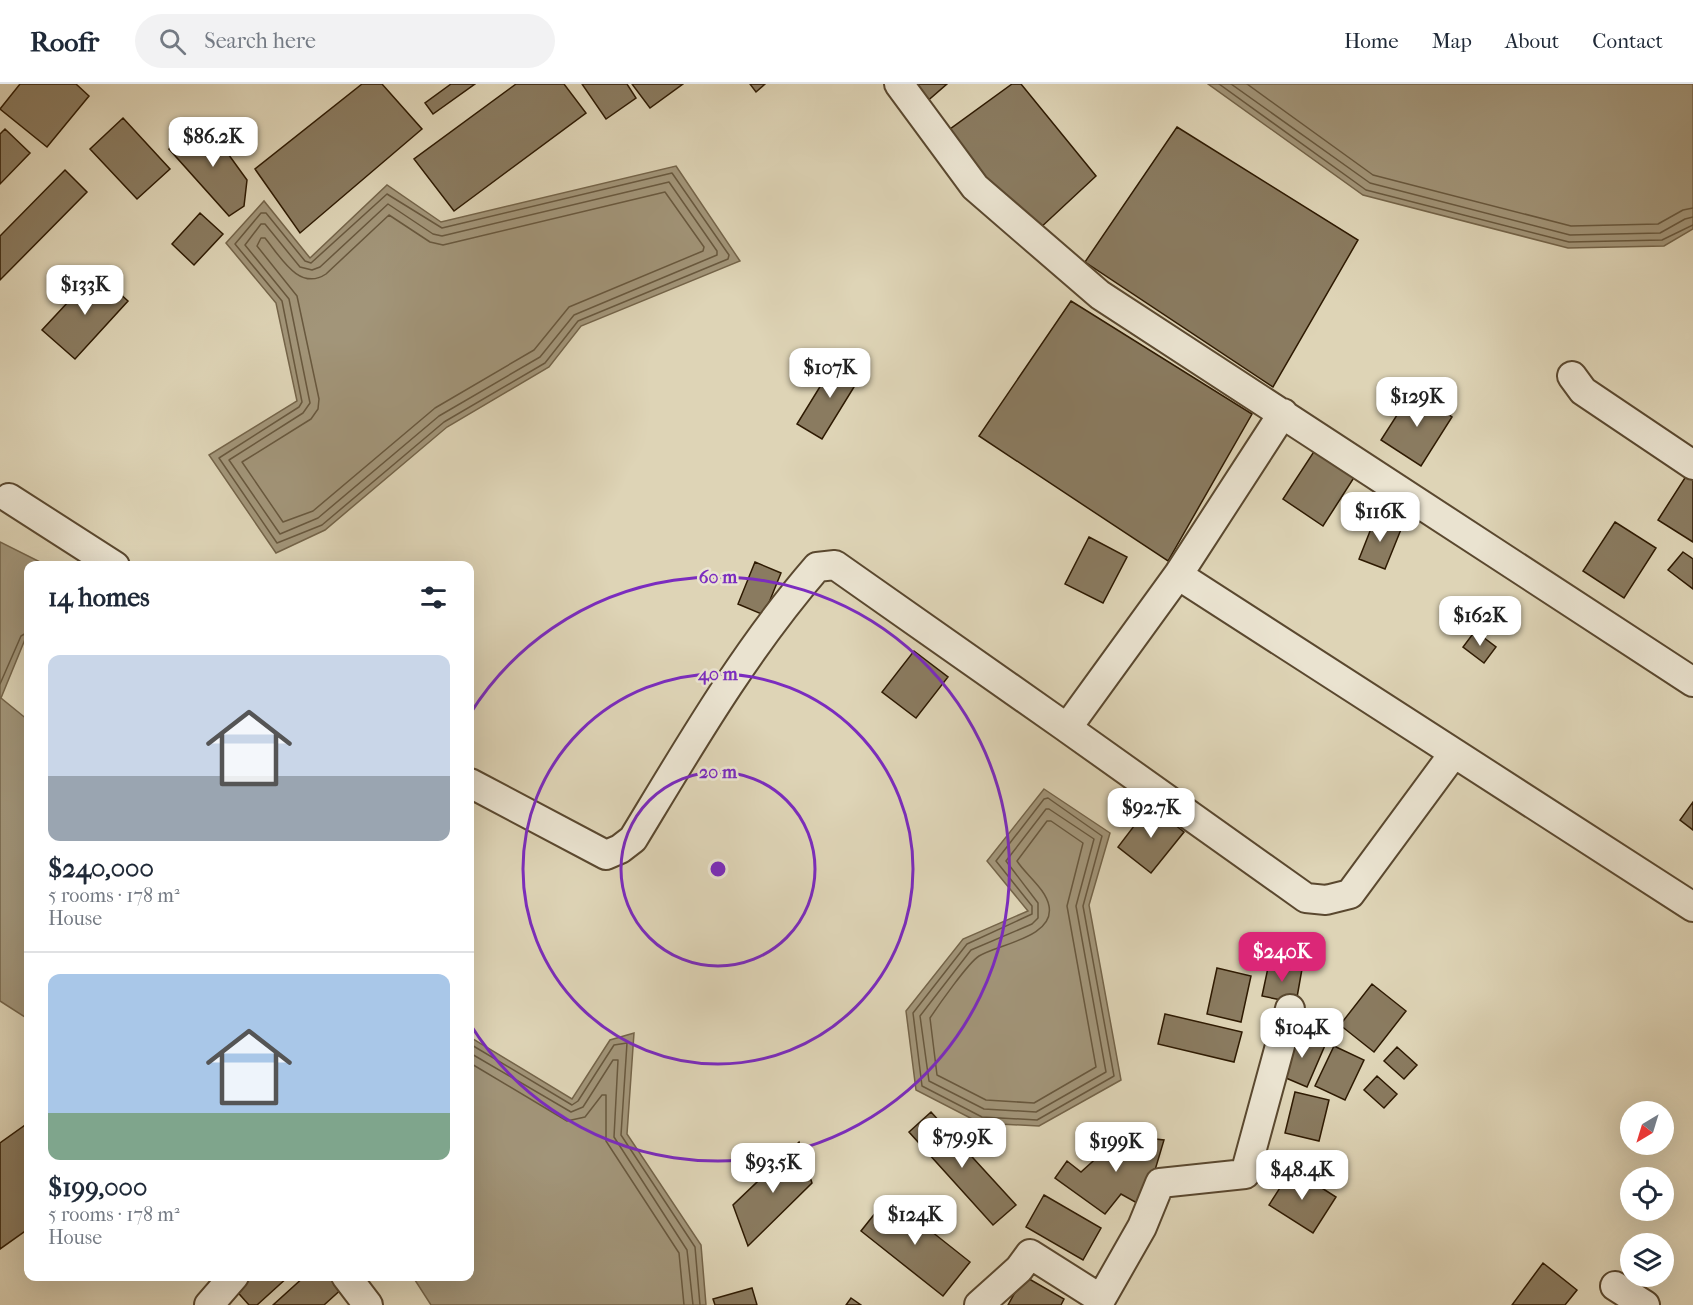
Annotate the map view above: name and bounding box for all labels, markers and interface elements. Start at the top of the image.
search box [135,14,555,68]
text: Roofr [30,25,99,58]
icon: search [156,25,189,58]
text: Search here [204,28,316,54]
text: Home [1344,29,1399,53]
text: Map [1432,29,1472,53]
text: About [1505,29,1559,53]
text: Contact [1592,29,1663,53]
pin: $86.2K [164,117,262,168]
text: $86.2K [183,125,243,148]
pin: $133K [43,265,127,316]
text: $133K [60,273,110,296]
pin: $107K [788,348,872,399]
text: $107K [803,356,857,379]
pin: $129K [1375,377,1459,428]
text: $129K [1390,385,1444,408]
pin: $116K [1338,492,1422,543]
text: $116K [1355,500,1405,523]
text: 60 m [699,567,738,588]
icon: filters [417,581,450,614]
text: 14 homes [48,582,150,613]
pin: $162K [1438,596,1522,647]
text: $162K [1453,604,1507,627]
text: 40 m [697,664,739,685]
icon: home [195,694,303,802]
text: 20 m [699,762,738,783]
pin: $92.7K [1102,788,1200,839]
text: $92.7K [1122,796,1180,819]
text: $240,000 [48,853,154,884]
centre of rings [708,859,728,879]
text: 5 rooms · 178 m² [48,884,180,907]
text: House [48,907,102,930]
pin: $240K [1240,932,1324,983]
text: $240K [1253,940,1311,963]
pin: $104K [1260,1008,1344,1059]
icon: home [195,1013,303,1121]
text: $104K [1274,1016,1330,1039]
north arrow [1620,1101,1674,1155]
map controls [1620,1101,1674,1287]
pin: $79.9K [913,1118,1011,1169]
pin: $199K [1074,1122,1158,1173]
text: $79.9K [932,1126,992,1149]
text: $199K [1089,1130,1143,1153]
pin: $93.5K [724,1143,822,1194]
pin: $48.4K [1253,1150,1351,1201]
text: $93.5K [745,1151,801,1174]
text: $48.4K [1270,1158,1334,1181]
button: locate [1620,1167,1674,1221]
text: $199,000 [48,1172,147,1203]
pin: $124K [873,1195,957,1246]
text: 5 rooms · 178 m² [48,1203,180,1226]
text: $124K [888,1203,942,1226]
text: House [48,1226,102,1249]
button: layers [1620,1233,1674,1287]

